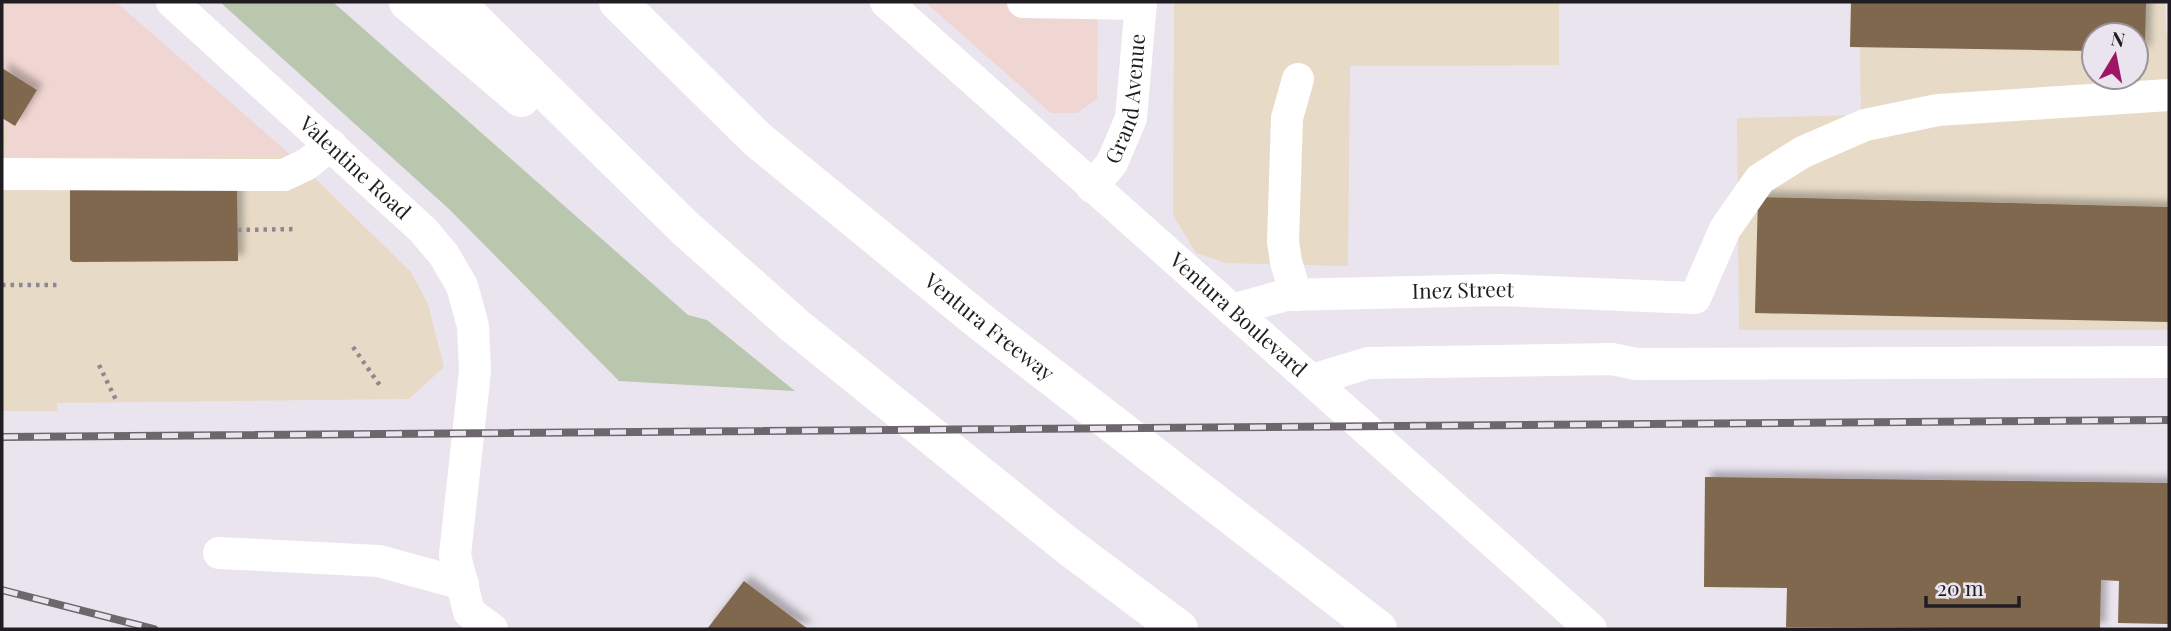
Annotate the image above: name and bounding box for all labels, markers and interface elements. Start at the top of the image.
north arrow [2080,21,2150,91]
text: N [2109,24,2127,52]
street label: Grand Avenue [1097,32,1150,168]
street label: Valentine Road [294,108,418,224]
street label: Ventura Boulevard [1164,244,1314,382]
street label: Ventura Freeway [919,265,1061,386]
street label: Inez Street [1412,274,1515,304]
scale bar [1926,564,2019,608]
text: 20 m [1937,573,1984,601]

